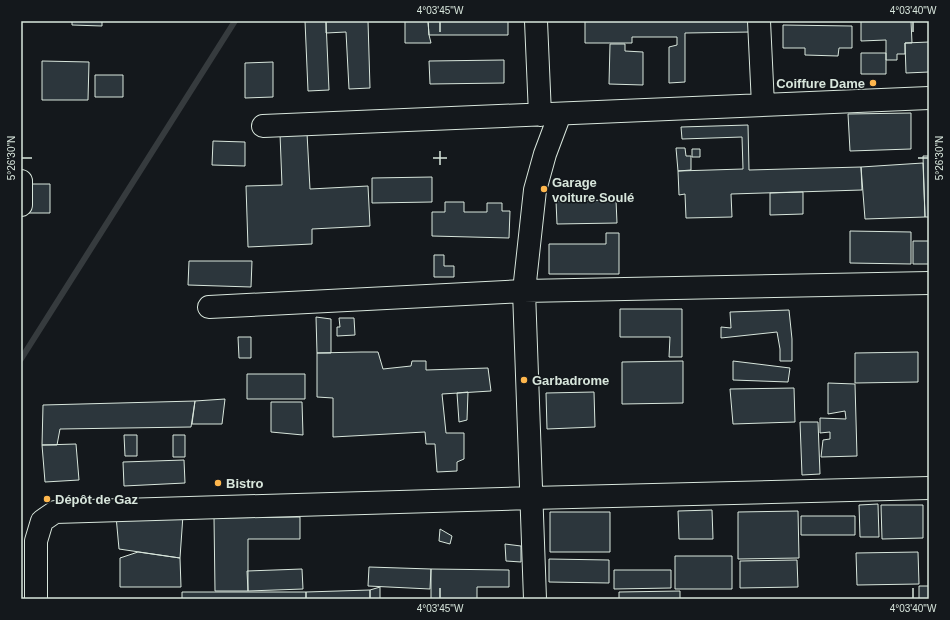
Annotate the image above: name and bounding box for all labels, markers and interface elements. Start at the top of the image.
text: 4°03'45"W [417,5,464,16]
text: 4°03'40"W [890,5,937,16]
place label: Coiffure Dame [776,76,865,91]
marker: Coiffure Dame [868,78,878,88]
text: 5°26'30"N [6,136,17,180]
text: 5°26'30"N [934,136,945,180]
place label: Garage voiture Soulé [552,175,634,205]
marker: Garage voiture Soulé [539,184,549,194]
place label: Garbadrome [532,373,609,388]
marker: Garbadrome [519,375,529,385]
place label: Bistro [226,476,264,491]
marker: Bistro [213,478,223,488]
place label: Dépôt de Gaz [55,492,139,507]
marker: Dépôt de Gaz [42,494,52,504]
text: 4°03'45"W [417,603,464,614]
text: 4°03'40"W [890,603,937,614]

